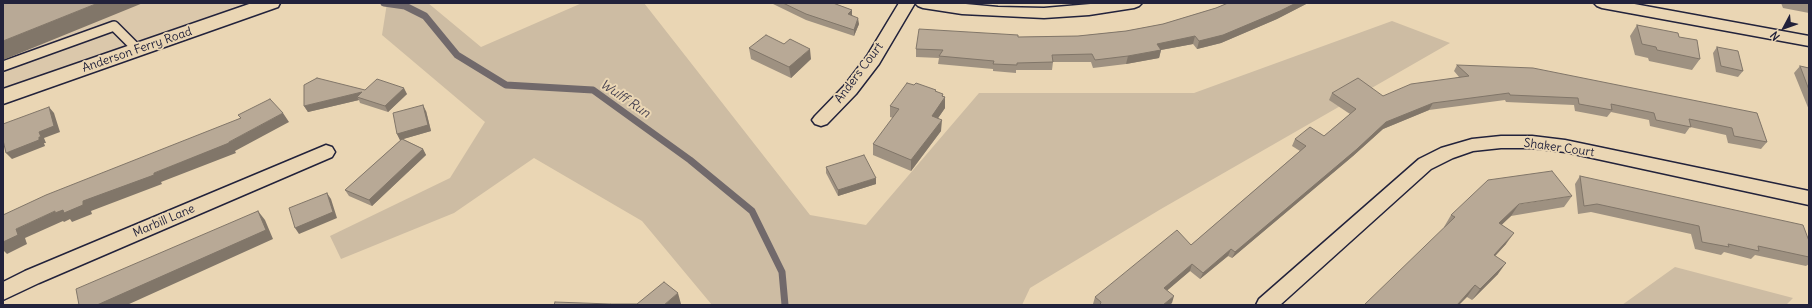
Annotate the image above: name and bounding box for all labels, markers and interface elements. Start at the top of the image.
north arrow [1764,8,1804,48]
street label: Anderson Ferry Road [80,24,194,76]
text: N [1767,28,1783,43]
street label: Anders Court [832,40,886,106]
water label: Wulff Run [597,77,653,121]
street label: Shaker Court [1523,136,1595,160]
street label: Marbill Lane [131,202,197,240]

